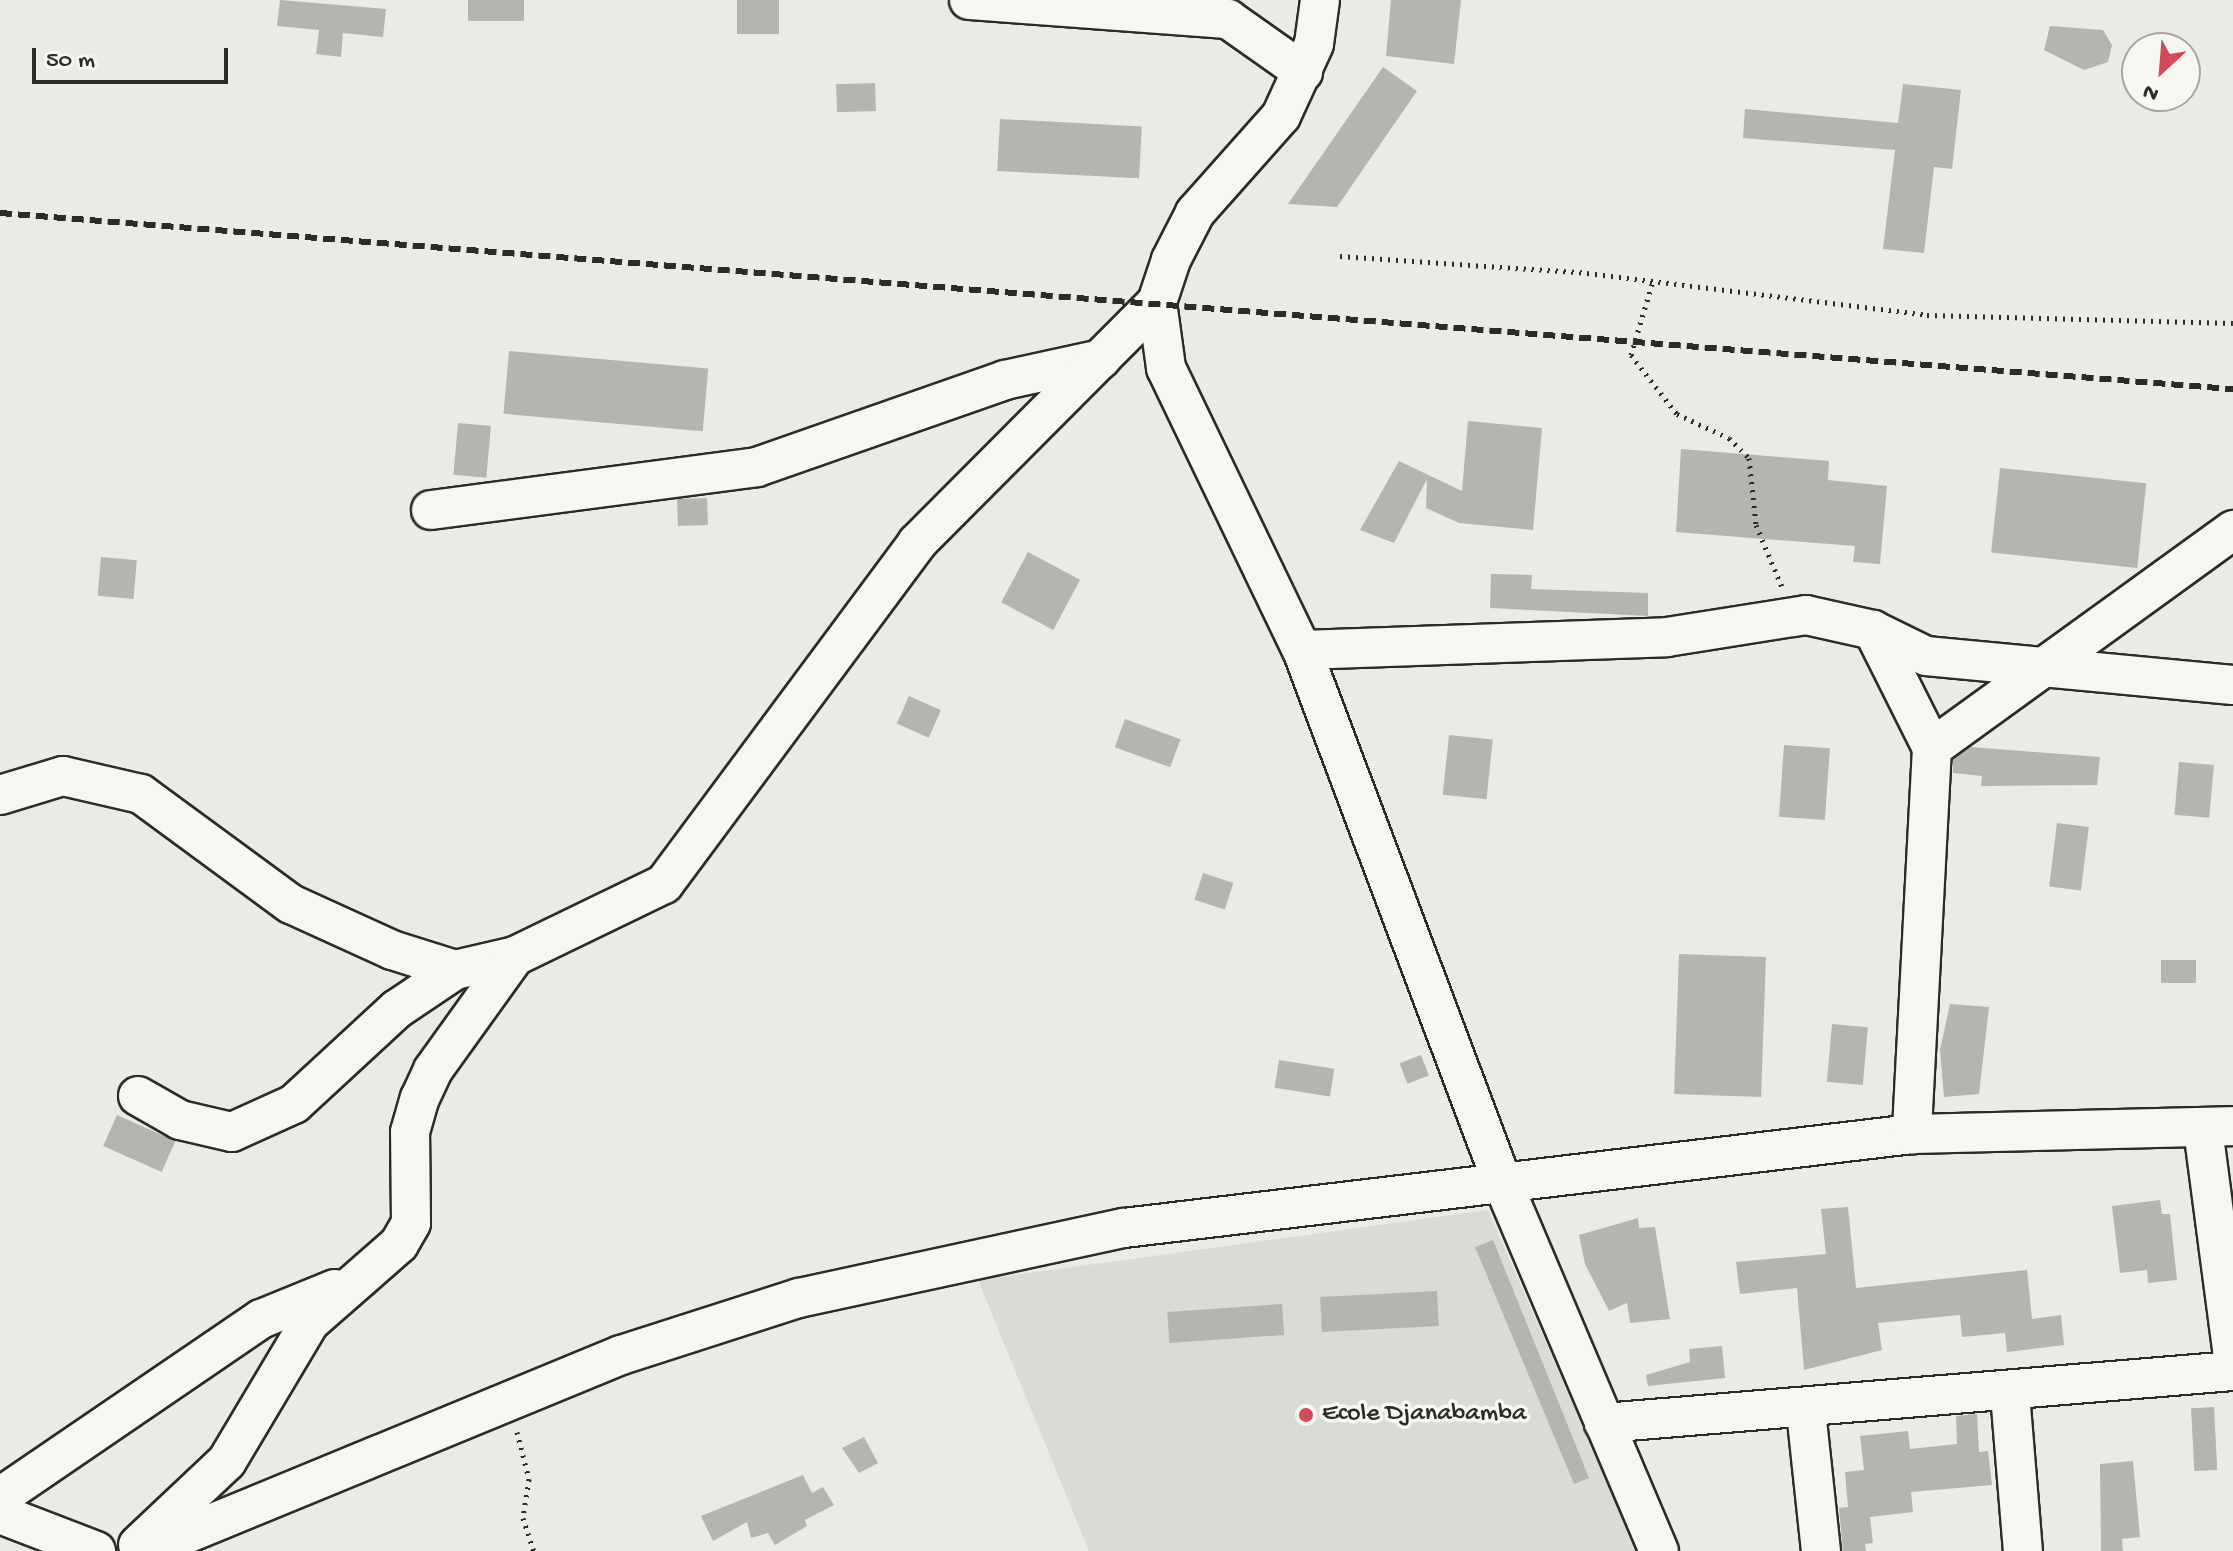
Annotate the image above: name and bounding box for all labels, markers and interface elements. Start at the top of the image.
scale bar [36,32,232,82]
north arrow [2121,32,2201,112]
text: 50 m [46,47,95,76]
text: N [2139,77,2164,107]
place label: Ecole Djanabamba [1322,1399,1526,1431]
marker: Ecole Djanabamba [1297,1406,1315,1424]

